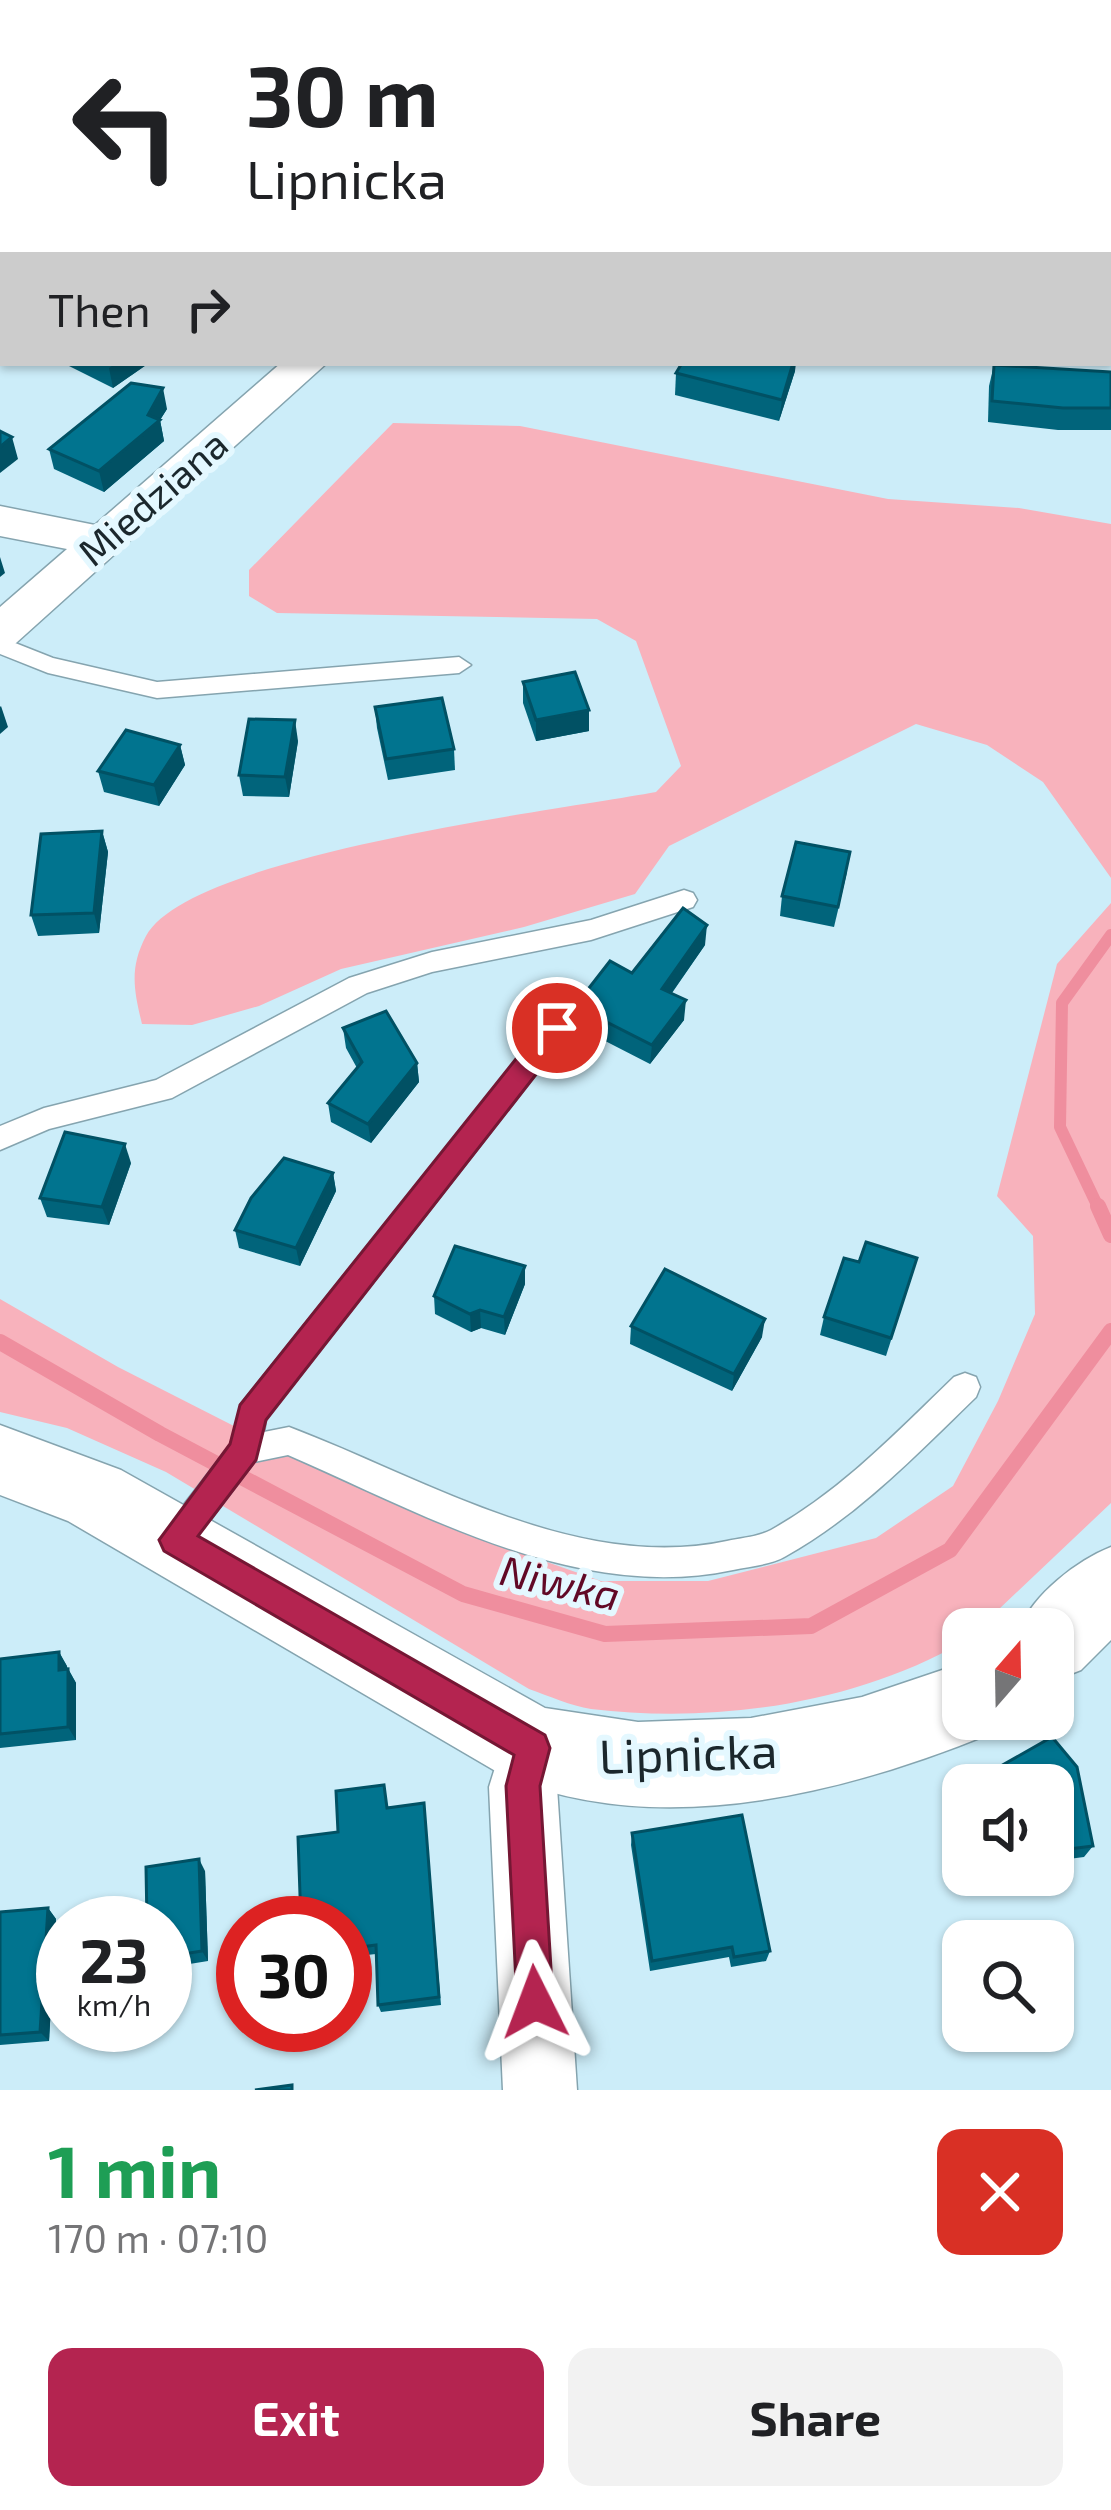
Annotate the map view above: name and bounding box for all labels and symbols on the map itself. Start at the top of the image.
street label: Miedziana [68,419,236,574]
pin [506,977,608,1079]
water label: Niwka [496,1543,625,1619]
north arrow [942,1608,1074,1740]
street label: Lipnicka [598,1720,778,1784]
speed limit sign: 30 [216,1896,372,2052]
position arrow [472,1939,598,2065]

